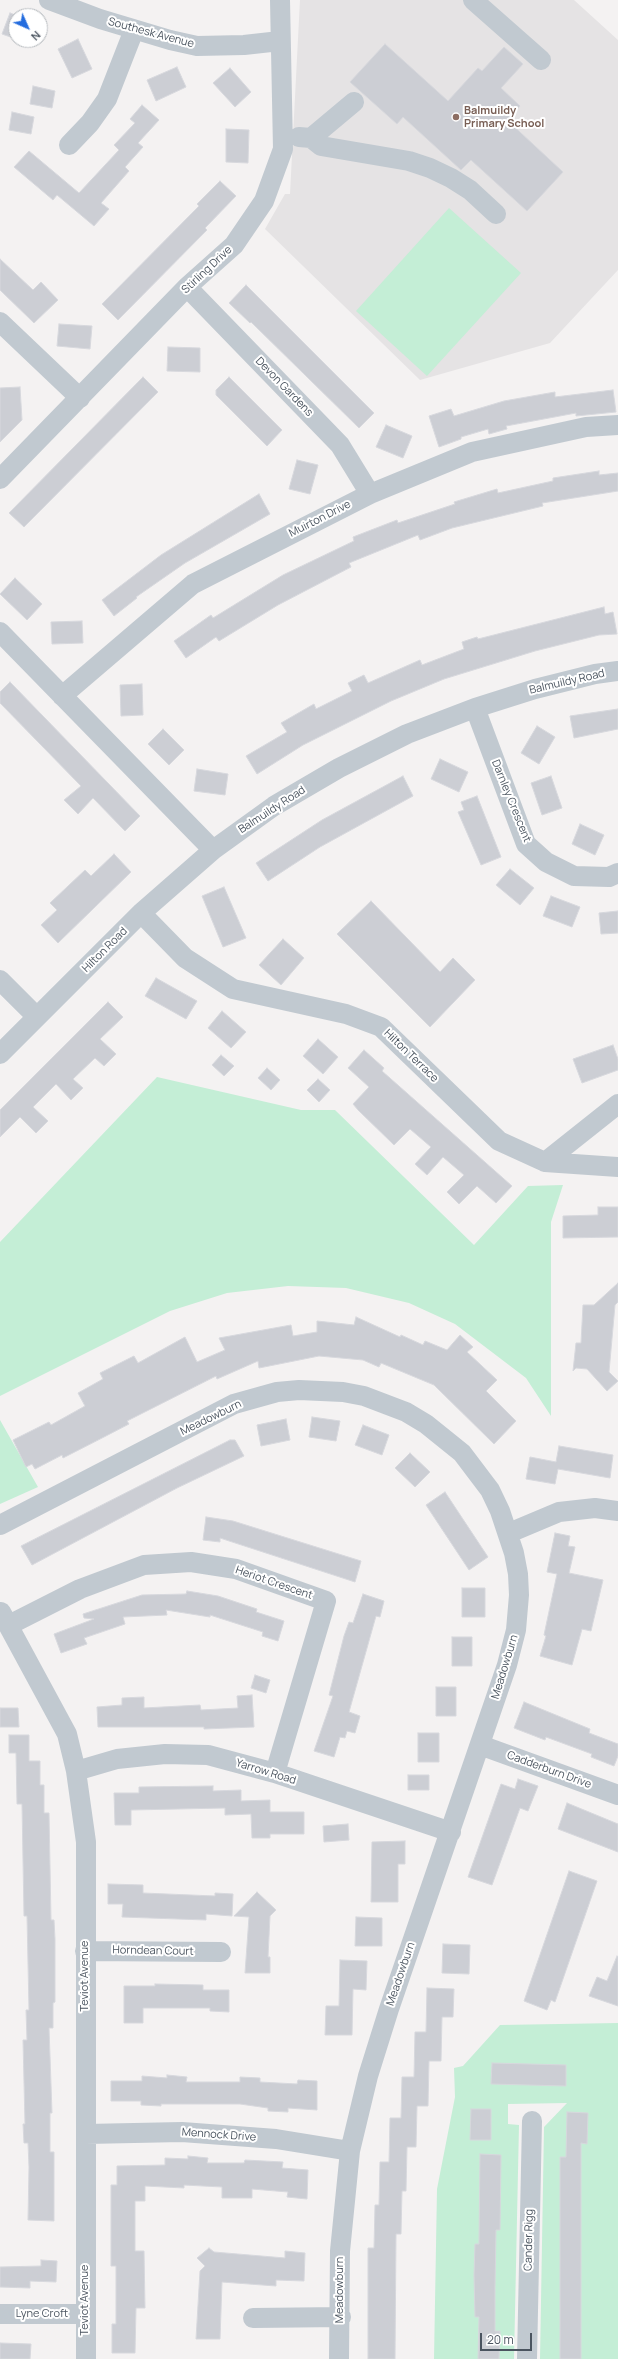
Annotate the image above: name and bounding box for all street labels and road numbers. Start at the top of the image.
street label: Southesk Avenue [107,15,195,51]
street label: Stirling Drive [179,243,235,297]
street label: Devon Gardens [253,355,315,419]
street label: Muirton Drive [287,498,353,540]
street label: Balmuildy Road [528,667,606,697]
street label: Darnley Crescent [488,758,534,844]
street label: Balmuildy Road [236,783,308,837]
street label: Hilton Road [80,925,130,975]
street label: Hilton Terrace [381,1027,441,1085]
street label: Meadowburn [178,1397,244,1439]
street label: Heriot Crescent [234,1564,314,1602]
street label: Meadowburn [489,1633,521,1701]
street label: Cadderburn Drive [505,1749,593,1791]
street label: Yarrow Road [234,1757,298,1787]
street label: Meadowburn [384,1940,418,2008]
street label: Teviot Avenue [78,1941,92,2011]
street label: Horndean Court [112,1944,194,1958]
street label: Mennock Drive [181,2126,257,2144]
street label: Cander Rigg [522,2209,536,2271]
street label: Meadowburn [333,2257,347,2323]
street label: Teviot Avenue [78,2265,92,2335]
street label: Lyne Croft [16,2307,68,2321]

